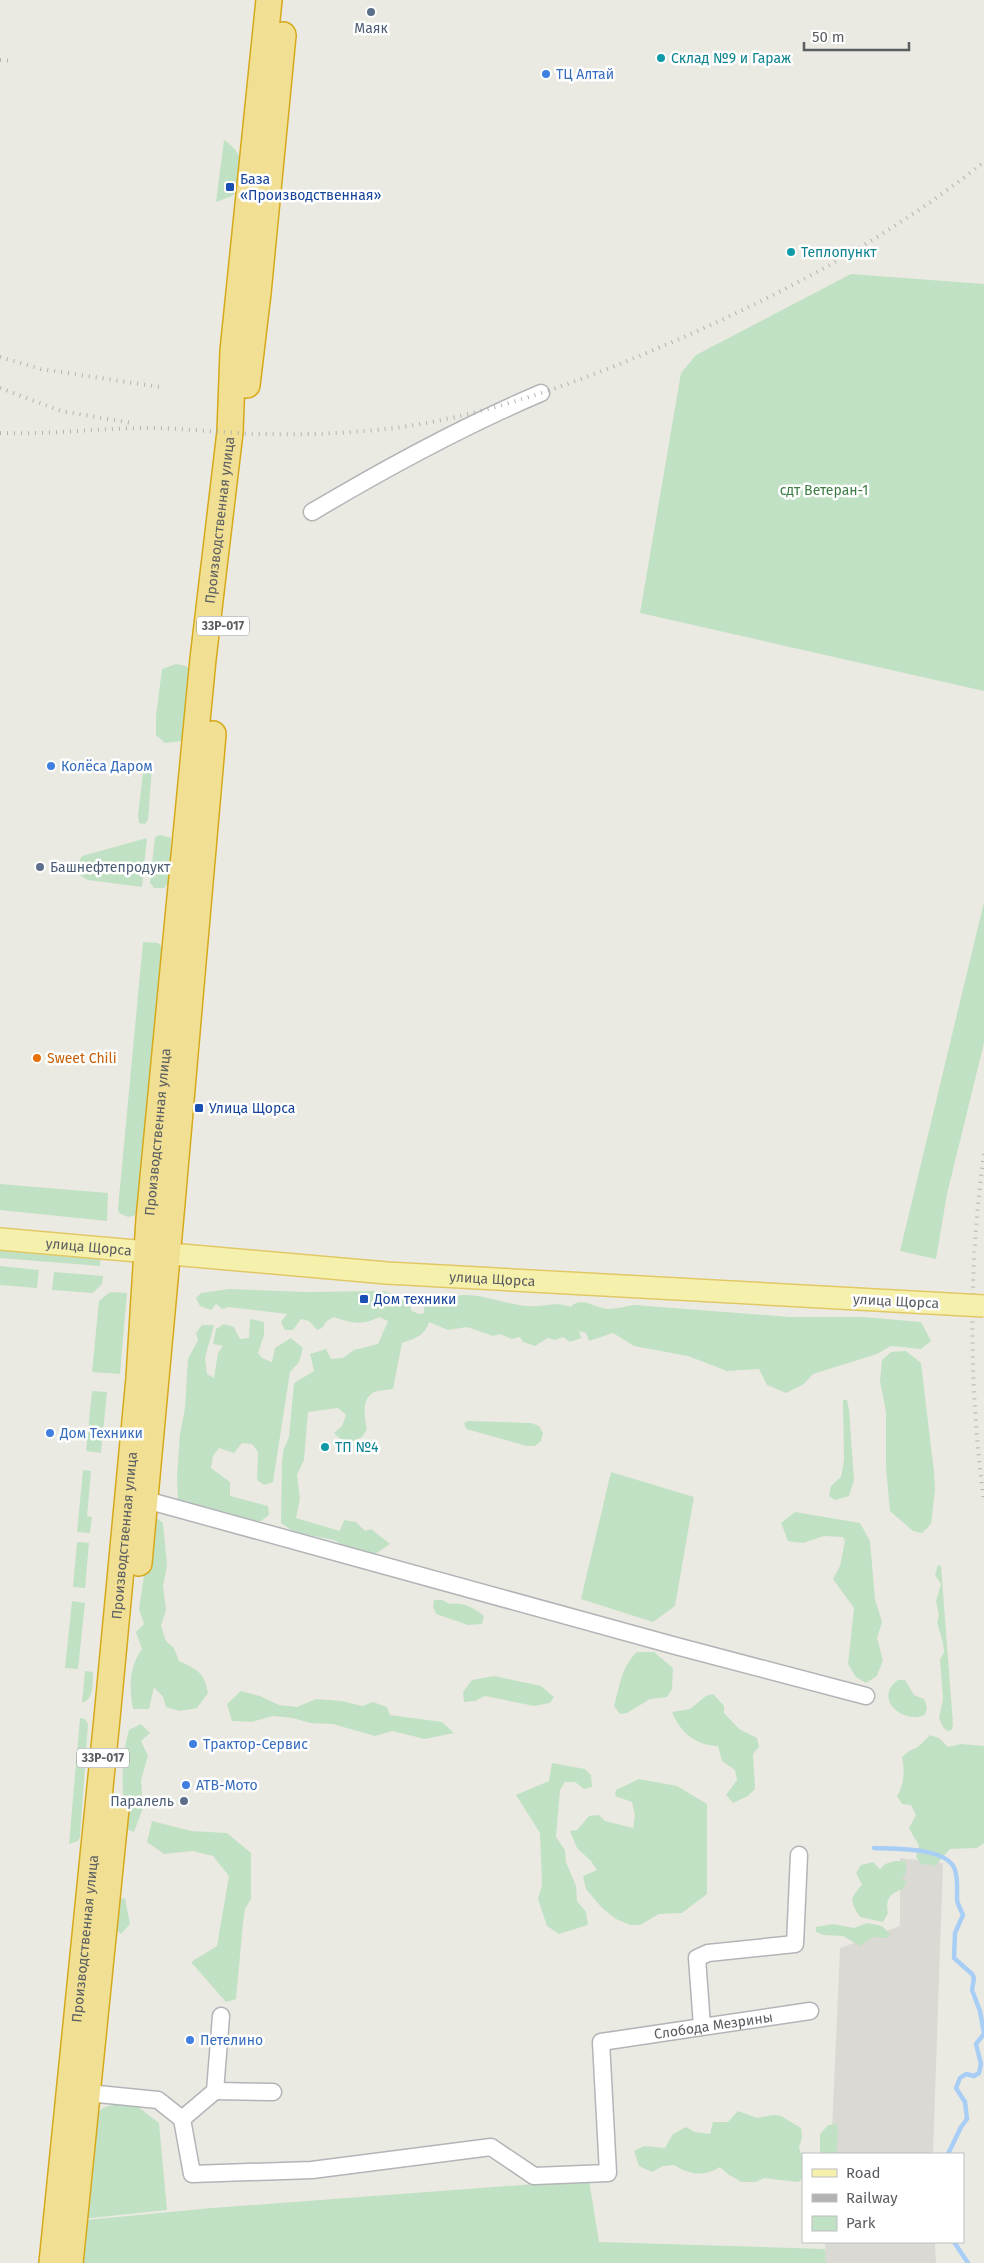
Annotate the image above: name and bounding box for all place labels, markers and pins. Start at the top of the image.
marker: Маяк [365,6,377,18]
place label: Маяк [354,20,388,37]
place label: Склад №9 и Гараж [671,50,791,67]
marker: Склад №9 и Гараж [655,52,667,64]
place label: ТЦ Алтай [556,66,614,83]
marker: ТЦ Алтай [540,68,552,80]
place label: База «Производственная» [240,171,381,204]
marker: База «Производственная» [224,181,236,193]
place label: Теплопункт [801,244,877,261]
marker: Теплопункт [785,246,797,258]
place label: Колёса Даром [61,758,153,775]
marker: Колёса Даром [45,760,57,772]
place label: Башнефтепродукт [50,859,171,876]
marker: Башнефтепродукт [34,861,46,873]
place label: Sweet Chili [47,1050,117,1067]
marker: Sweet Chili [31,1052,43,1064]
place label: Улица Щорса [209,1100,295,1117]
marker: Улица Щорса [193,1102,205,1114]
place label: Дом техники [373,1291,456,1308]
marker: Дом техники [358,1293,370,1305]
place label: Дом Техники [59,1425,143,1442]
marker: Дом Техники [44,1427,56,1439]
place label: ТП №4 [335,1439,379,1456]
marker: ТП №4 [319,1441,331,1453]
place label: Трактор-Сервис [203,1736,308,1753]
marker: Трактор-Сервис [187,1738,199,1750]
place label: АТВ-Мото [196,1777,258,1794]
marker: АТВ-Мото [180,1779,192,1791]
place label: Паралель [110,1793,174,1810]
marker: Паралель [178,1795,190,1807]
place label: Петелино [200,2032,263,2049]
marker: Петелино [184,2034,196,2046]

